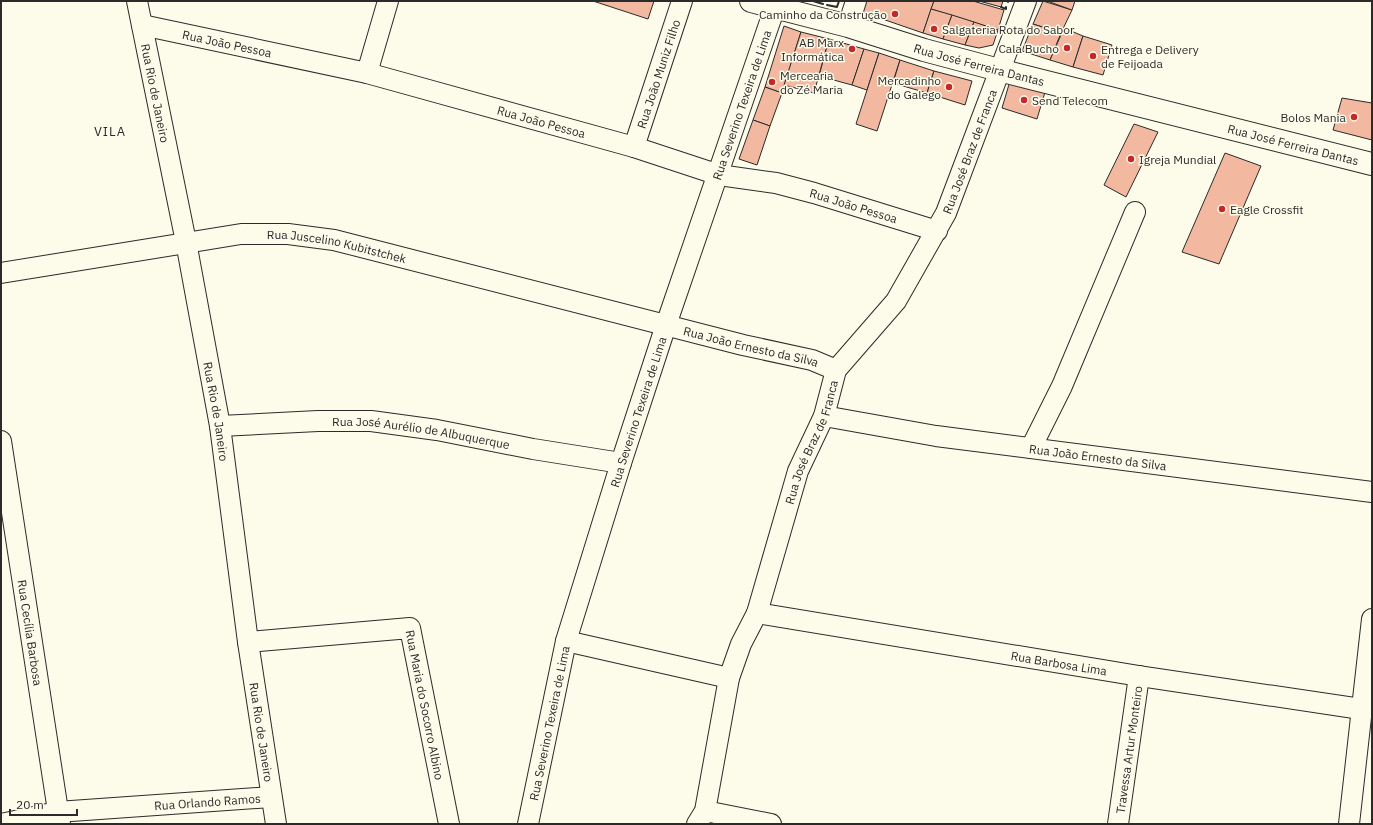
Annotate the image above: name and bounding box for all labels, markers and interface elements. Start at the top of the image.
place label: Caminho da Construção [759,7,887,22]
marker: Caminho da Construção [890,9,900,19]
street label: Rua João Muniz Filho [633,17,683,130]
place label: Salgateria Rota do Sabor [942,22,1075,37]
marker: Salgateria Rota do Sabor [929,24,939,34]
street label: Rua João Pessoa [181,26,274,60]
street label: Rua Severino Texeira de Lima [709,27,774,182]
place label: AB Marx Informática [781,35,845,64]
street label: Rua José Ferreira Dantas [912,40,1046,89]
place label: Cala Bucho [998,41,1059,56]
street label: Rua Rio de Janeiro [138,42,173,144]
place label: Entrega e Delivery de Feijoada [1101,42,1199,71]
marker: Cala Bucho [1062,43,1072,53]
marker: AB Marx Informática [847,44,857,54]
marker: Entrega e Delivery de Feijoada [1088,51,1098,61]
place label: Mercearia do Zé Maria [780,68,843,97]
place label: Mercadinho do Galego [878,73,941,102]
marker: Mercearia do Zé Maria [767,77,777,87]
marker: Mercadinho do Galego [944,82,954,92]
street label: Rua José Braz de Franca [939,87,1000,216]
place label: Send Telecom [1032,93,1108,108]
marker: Send Telecom [1019,95,1029,105]
street label: Rua João Pessoa [495,102,588,141]
place label: Bolos Mania [1280,110,1347,125]
marker: Bolos Mania [1349,112,1359,122]
street label: Rua José Ferreira Dantas [1226,120,1361,168]
district label: VILA [94,123,126,140]
place label: Igreja Mundial [1139,152,1216,167]
marker: Igreja Mundial [1126,154,1136,164]
street label: Rua João Pessoa [808,185,900,226]
place label: Eagle Crossfit [1230,202,1304,217]
marker: Eagle Crossfit [1217,204,1227,214]
street label: Rua Juscelino Kubitstchek [267,227,409,266]
street label: Rua João Ernesto da Silva [682,323,822,370]
street label: Rua Severino Texeira de Lima [606,334,669,489]
street label: Rua Rio de Janeiro [201,360,232,462]
street label: Rua José Braz de Franca [781,378,841,506]
street label: Rua José Aurélio de Albuquerque [332,413,511,452]
street label: Rua João Ernesto da Silva [1028,441,1168,473]
street label: Rua Cecília Barbosa [15,579,46,687]
street label: Rua Maria do Socorro Albino [403,629,448,781]
street label: Rua Severino Texeira de Lima [526,644,572,802]
street label: Rua Barbosa Lima [1010,647,1109,678]
street label: Rua Rio de Janeiro [247,681,277,783]
street label: Travessa Artur Monteiro [1112,685,1145,815]
street label: Rua Orlando Ramos [154,790,261,813]
scale bar [10,791,77,817]
text: 20 m [16,797,44,812]

